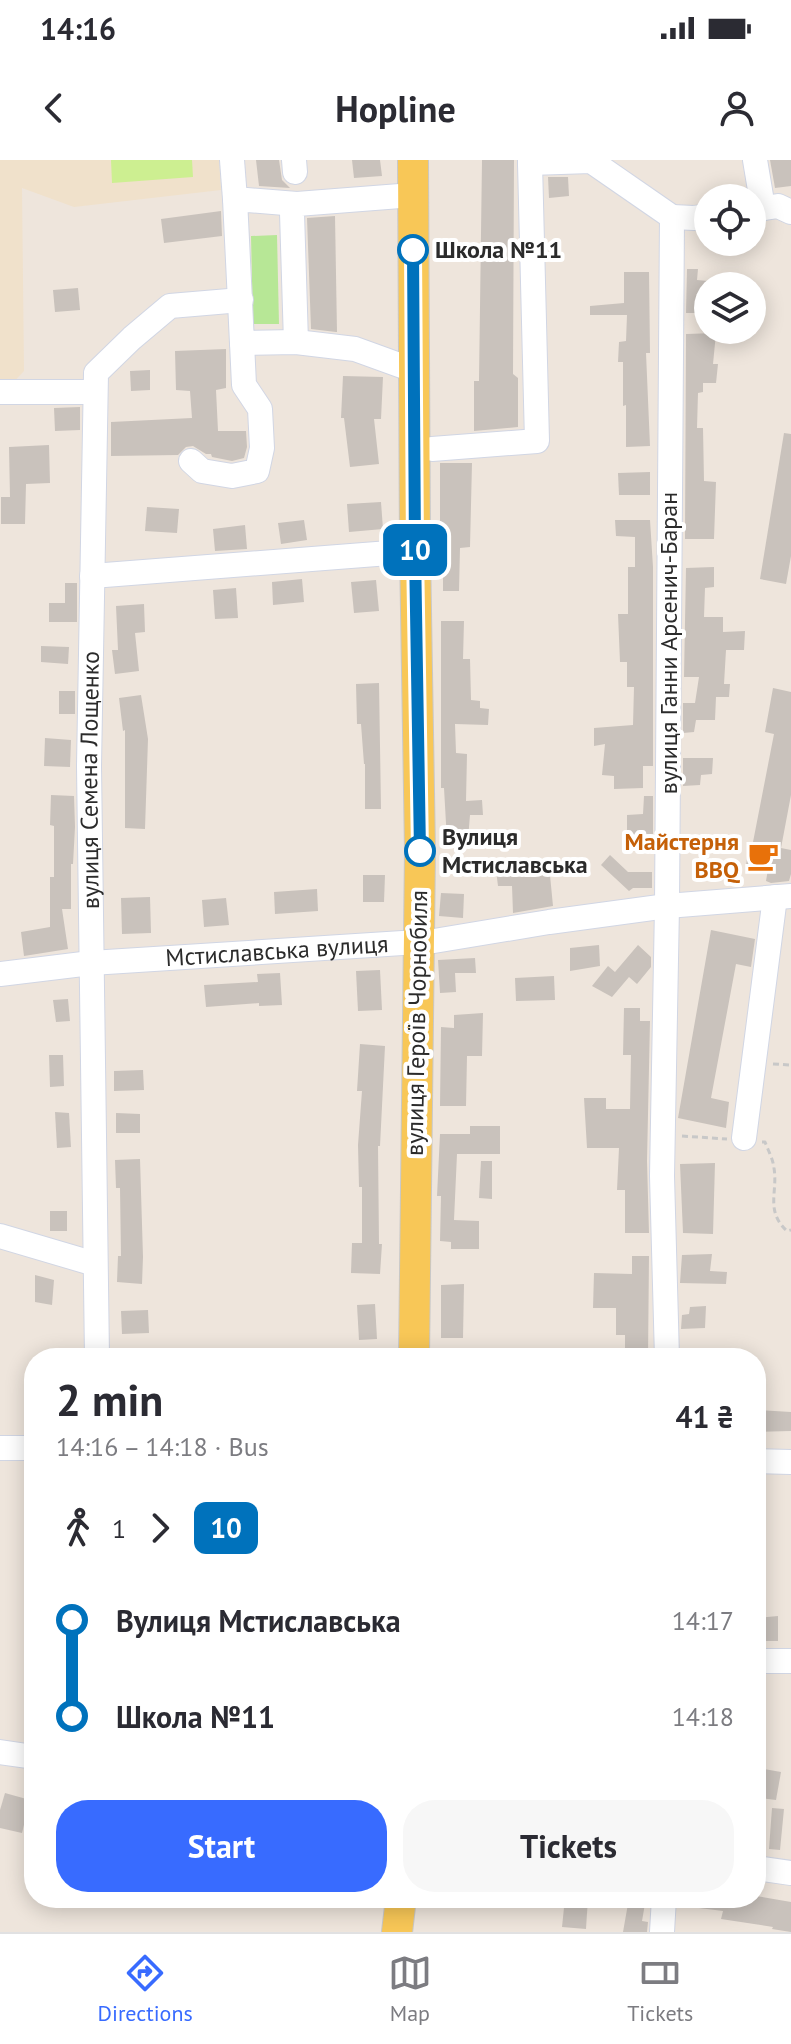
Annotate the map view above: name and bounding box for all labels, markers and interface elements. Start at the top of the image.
text: 14:16 [40,9,116,48]
text: Hopline [335,85,456,132]
icon: back [32,86,76,130]
icon: person [715,86,759,130]
map controls [694,184,766,344]
button: locate [694,184,766,256]
place label: Школа №11 [435,234,562,265]
marker: Школа №11 [398,235,428,265]
button: layers [694,272,766,344]
street label: вулиця Ганни Арсенич-Баран [653,492,684,794]
line badge: 10 [379,524,451,576]
text: 10 [399,531,431,568]
street label: вулиця Семена Лощенко [73,651,106,909]
place label: Вулиця Мстиславська [442,821,588,880]
place label: Майстерня BBQ [625,826,740,885]
marker: Вулиця Мстиславська [405,836,435,866]
cafe icon: Майстерня BBQ [746,839,780,873]
street label: вулиця Героїв Чорнобиля [399,890,434,1156]
street label: Мстиславська вулиця [165,928,389,973]
text: 2 min [56,1371,163,1428]
text: 41 ₴ [675,1397,734,1436]
text: 14:16 – 14:18 · Bus [56,1430,269,1463]
icon: walk [56,1506,100,1550]
icon: forward [138,1506,182,1550]
text: 10 [210,1509,242,1546]
text: 1 [112,1512,126,1545]
text: Вулиця Мстиславська [116,1601,401,1640]
text: 14:17 [672,1604,734,1637]
text: Школа №11 [116,1697,275,1736]
text: 14:18 [672,1700,734,1733]
button: Start [56,1800,387,1892]
button: Tickets [403,1800,734,1892]
tab: Directions [98,1951,193,2027]
tab: Map [388,1951,432,2027]
tab: Tickets [627,1951,693,2027]

